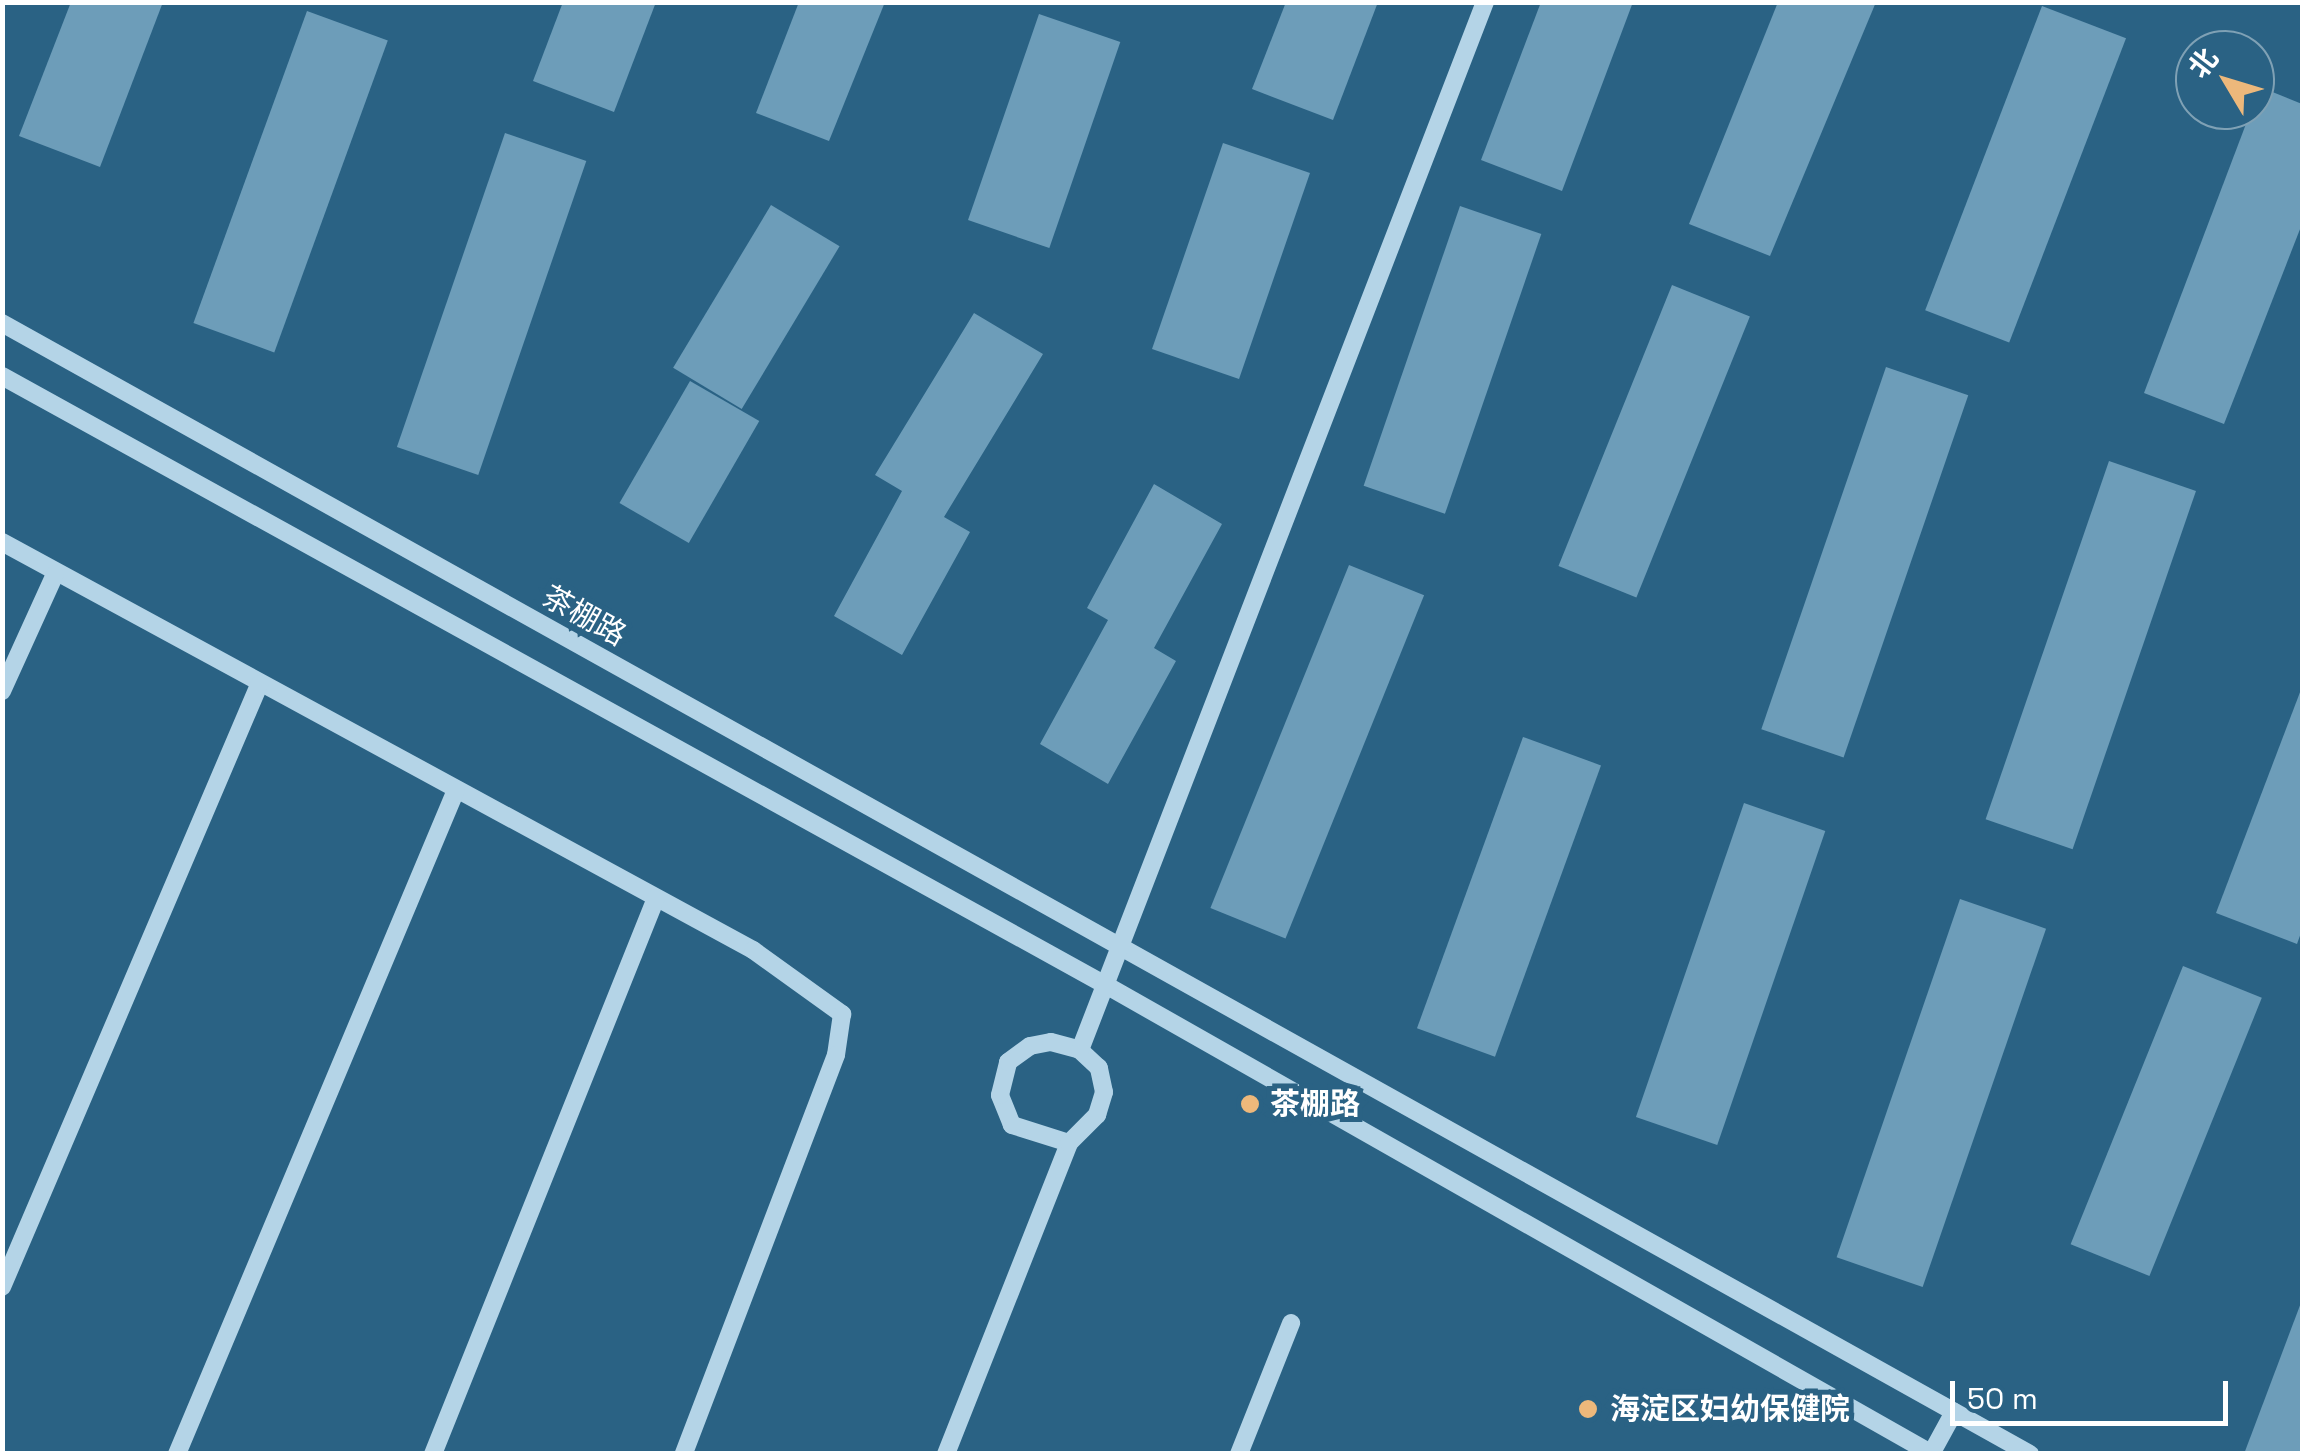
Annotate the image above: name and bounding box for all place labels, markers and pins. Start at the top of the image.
place label: 茶棚路 [1270,1086,1360,1122]
marker: 茶棚路 [1239,1093,1261,1115]
place label: 海淀区妇幼保健院 [1610,1391,1850,1427]
marker: 海淀区妇幼保健院 [1575,1396,1601,1422]

